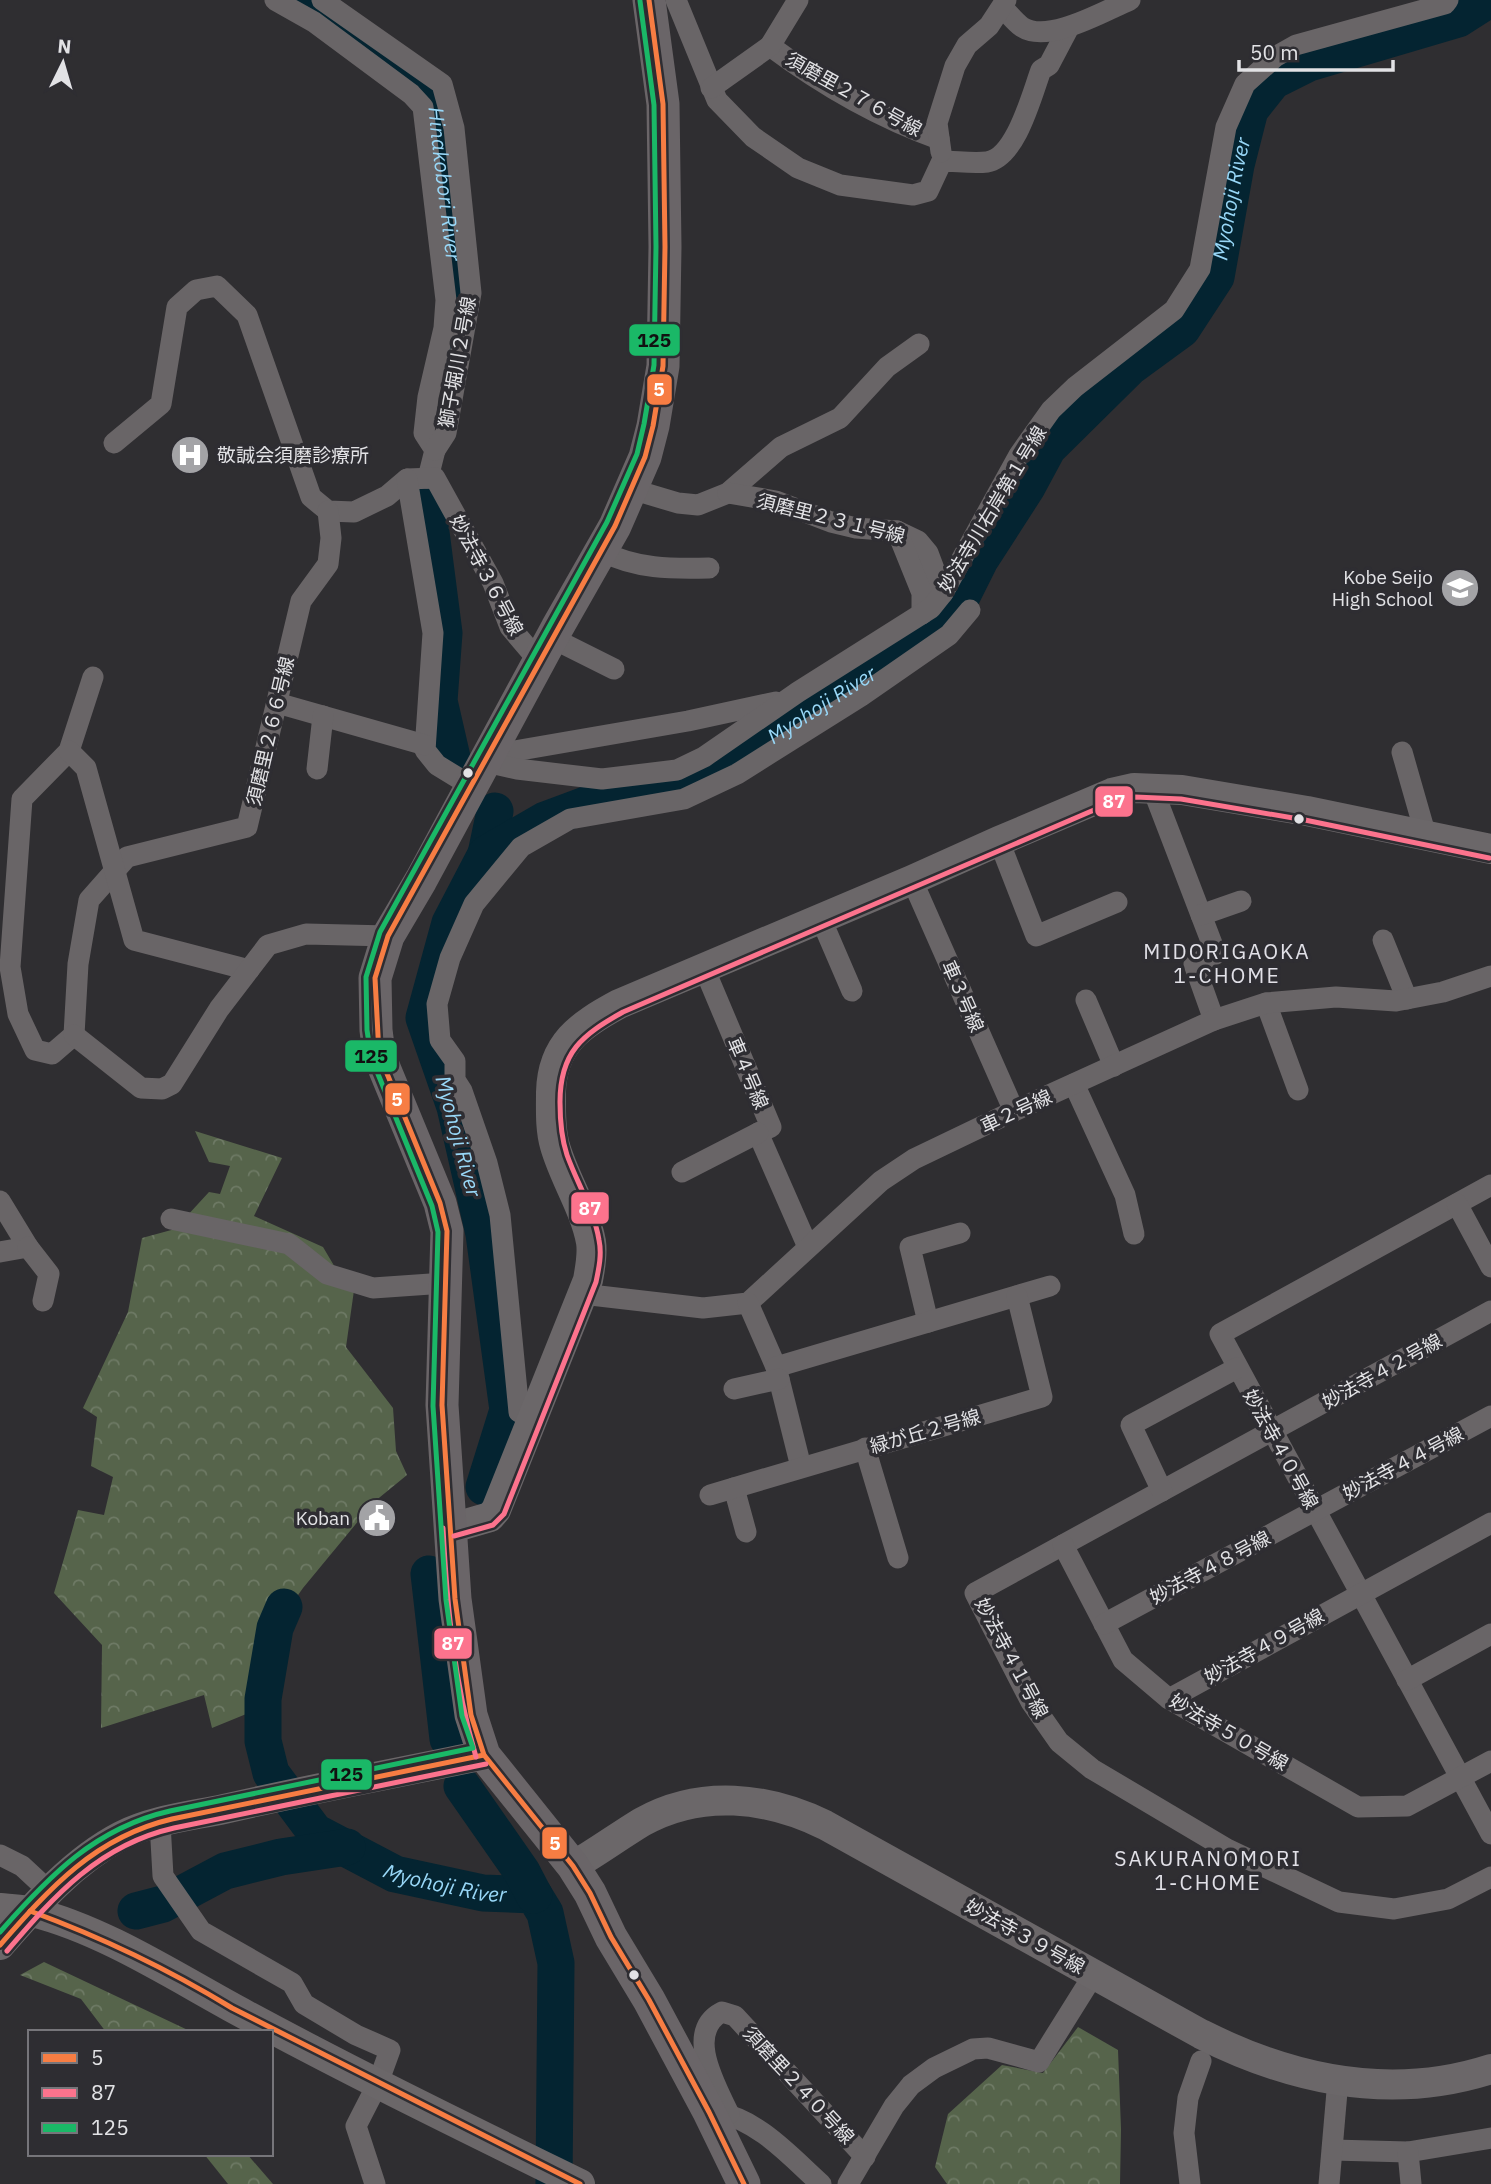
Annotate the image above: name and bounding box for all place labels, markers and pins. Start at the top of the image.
hospital icon: 敬誠会須磨診療所 [169,434,211,476]
place label: 敬誠会須磨診療所 [217,443,369,467]
place label: Kobe Seijo High School [1332,565,1433,611]
school or university icon: Kobe Seijo High School [1439,567,1481,609]
unlabelled marker [461,766,475,780]
unlabelled marker [1292,812,1306,826]
public building icon: Koban [356,1497,398,1539]
place label: Koban [296,1506,350,1530]
unlabelled marker [627,1968,641,1982]

